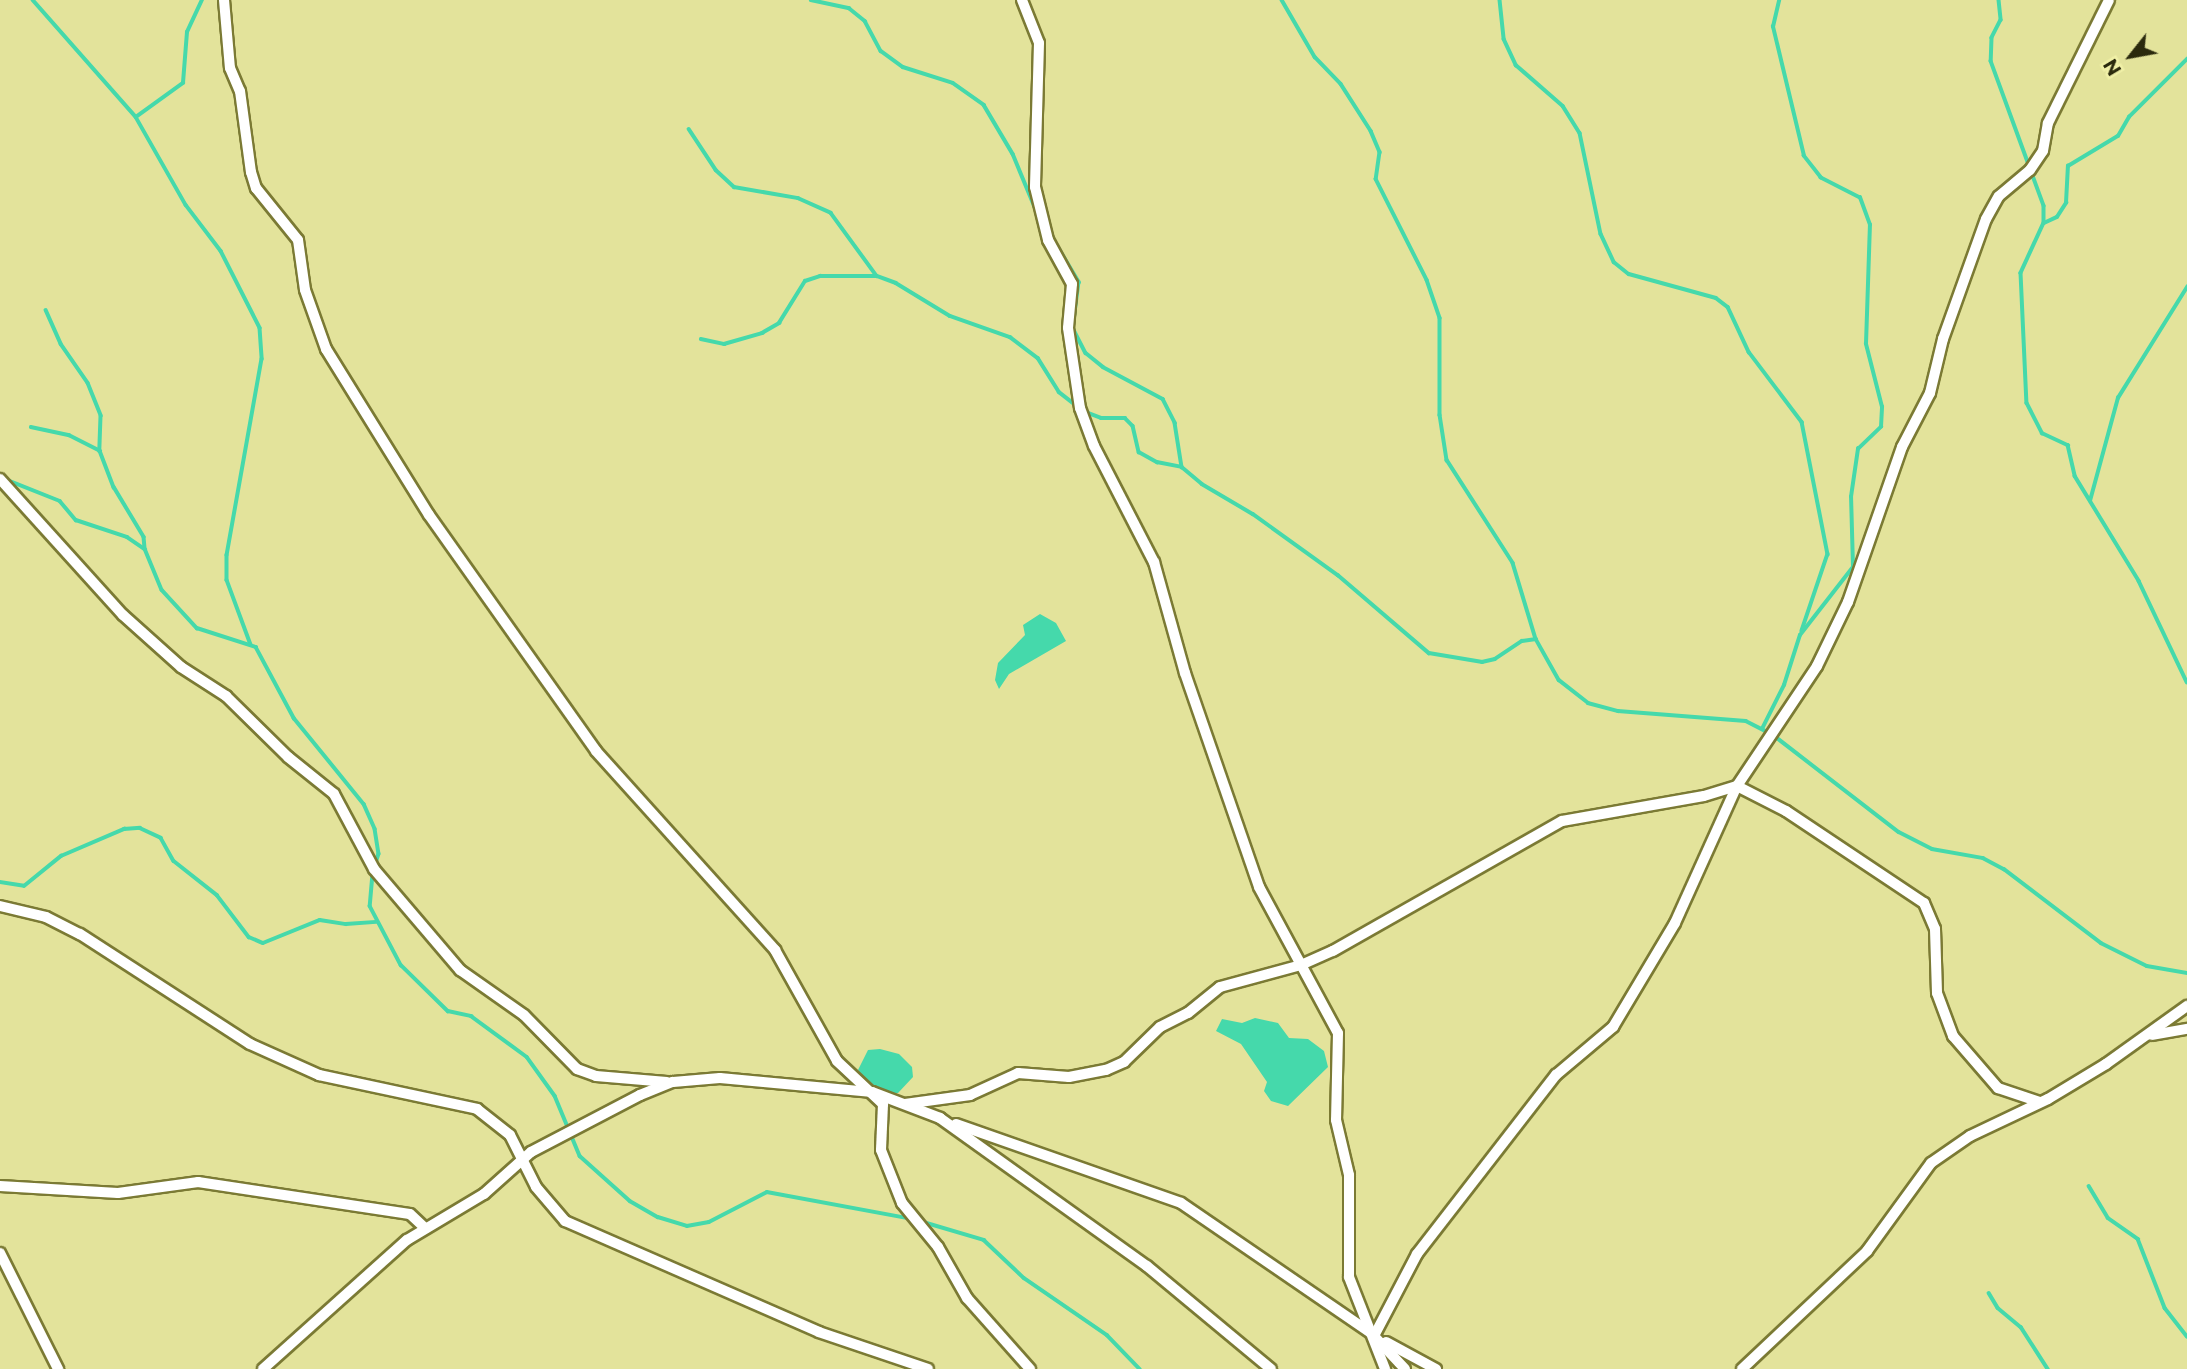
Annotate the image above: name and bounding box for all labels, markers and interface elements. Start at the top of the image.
north arrow [2096,21,2166,91]
text: N [2099,55,2126,80]

